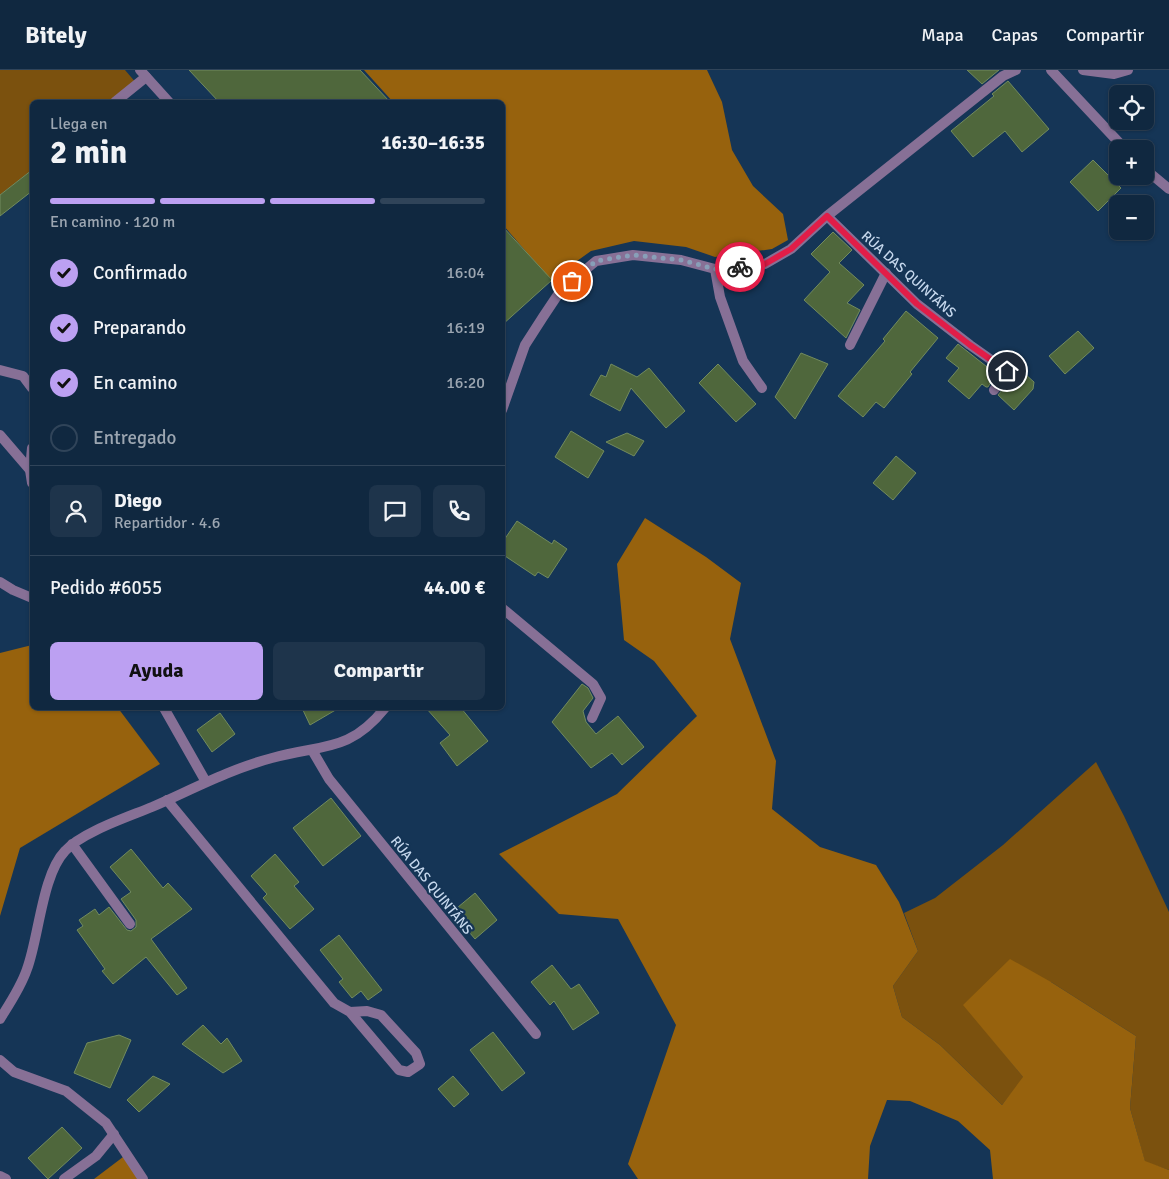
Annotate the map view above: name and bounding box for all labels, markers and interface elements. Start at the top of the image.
text: Bitely [25,20,87,50]
text: Mapa [921,24,964,46]
text: Capas [992,24,1038,46]
text: Compartir [1066,24,1144,46]
map controls [1109,85,1154,240]
button: locate [1109,85,1154,130]
text: Llega en [50,114,108,134]
text: 16:30–16:35 [381,131,485,155]
text: 2 min [50,133,127,172]
button: + [1109,140,1154,185]
button: − [1109,195,1154,240]
text: En camino · 120 m [50,212,175,232]
street label: RÚA DAS QUINTÁNS [858,227,960,321]
courier [715,242,765,292]
icon: bike [726,253,754,281]
icon: check [50,259,78,287]
pin [551,260,593,302]
text: Confirmado [93,261,187,285]
text: 16:04 [446,263,485,283]
icon: bag [558,267,586,295]
icon: check [50,314,78,342]
text: Preparando [93,316,186,340]
text: 16:19 [446,318,485,338]
pin [986,350,1028,392]
icon: home [993,357,1021,385]
icon: check [50,369,78,397]
text: En camino [93,371,177,395]
text: 16:20 [446,373,485,393]
text: Entregado [93,426,176,450]
button: person [50,485,102,537]
button: chat [369,485,421,537]
button: phone [433,485,485,537]
text: Diego [114,489,162,513]
text: Repartidor · 4.6 [114,513,220,533]
text: Pedido #6055 [50,576,162,600]
text: 44.00 € [424,576,485,600]
button: Ayuda [50,642,263,700]
button: Compartir [273,642,485,700]
street label: RÚA DAS QUINTÁNS [387,833,477,938]

